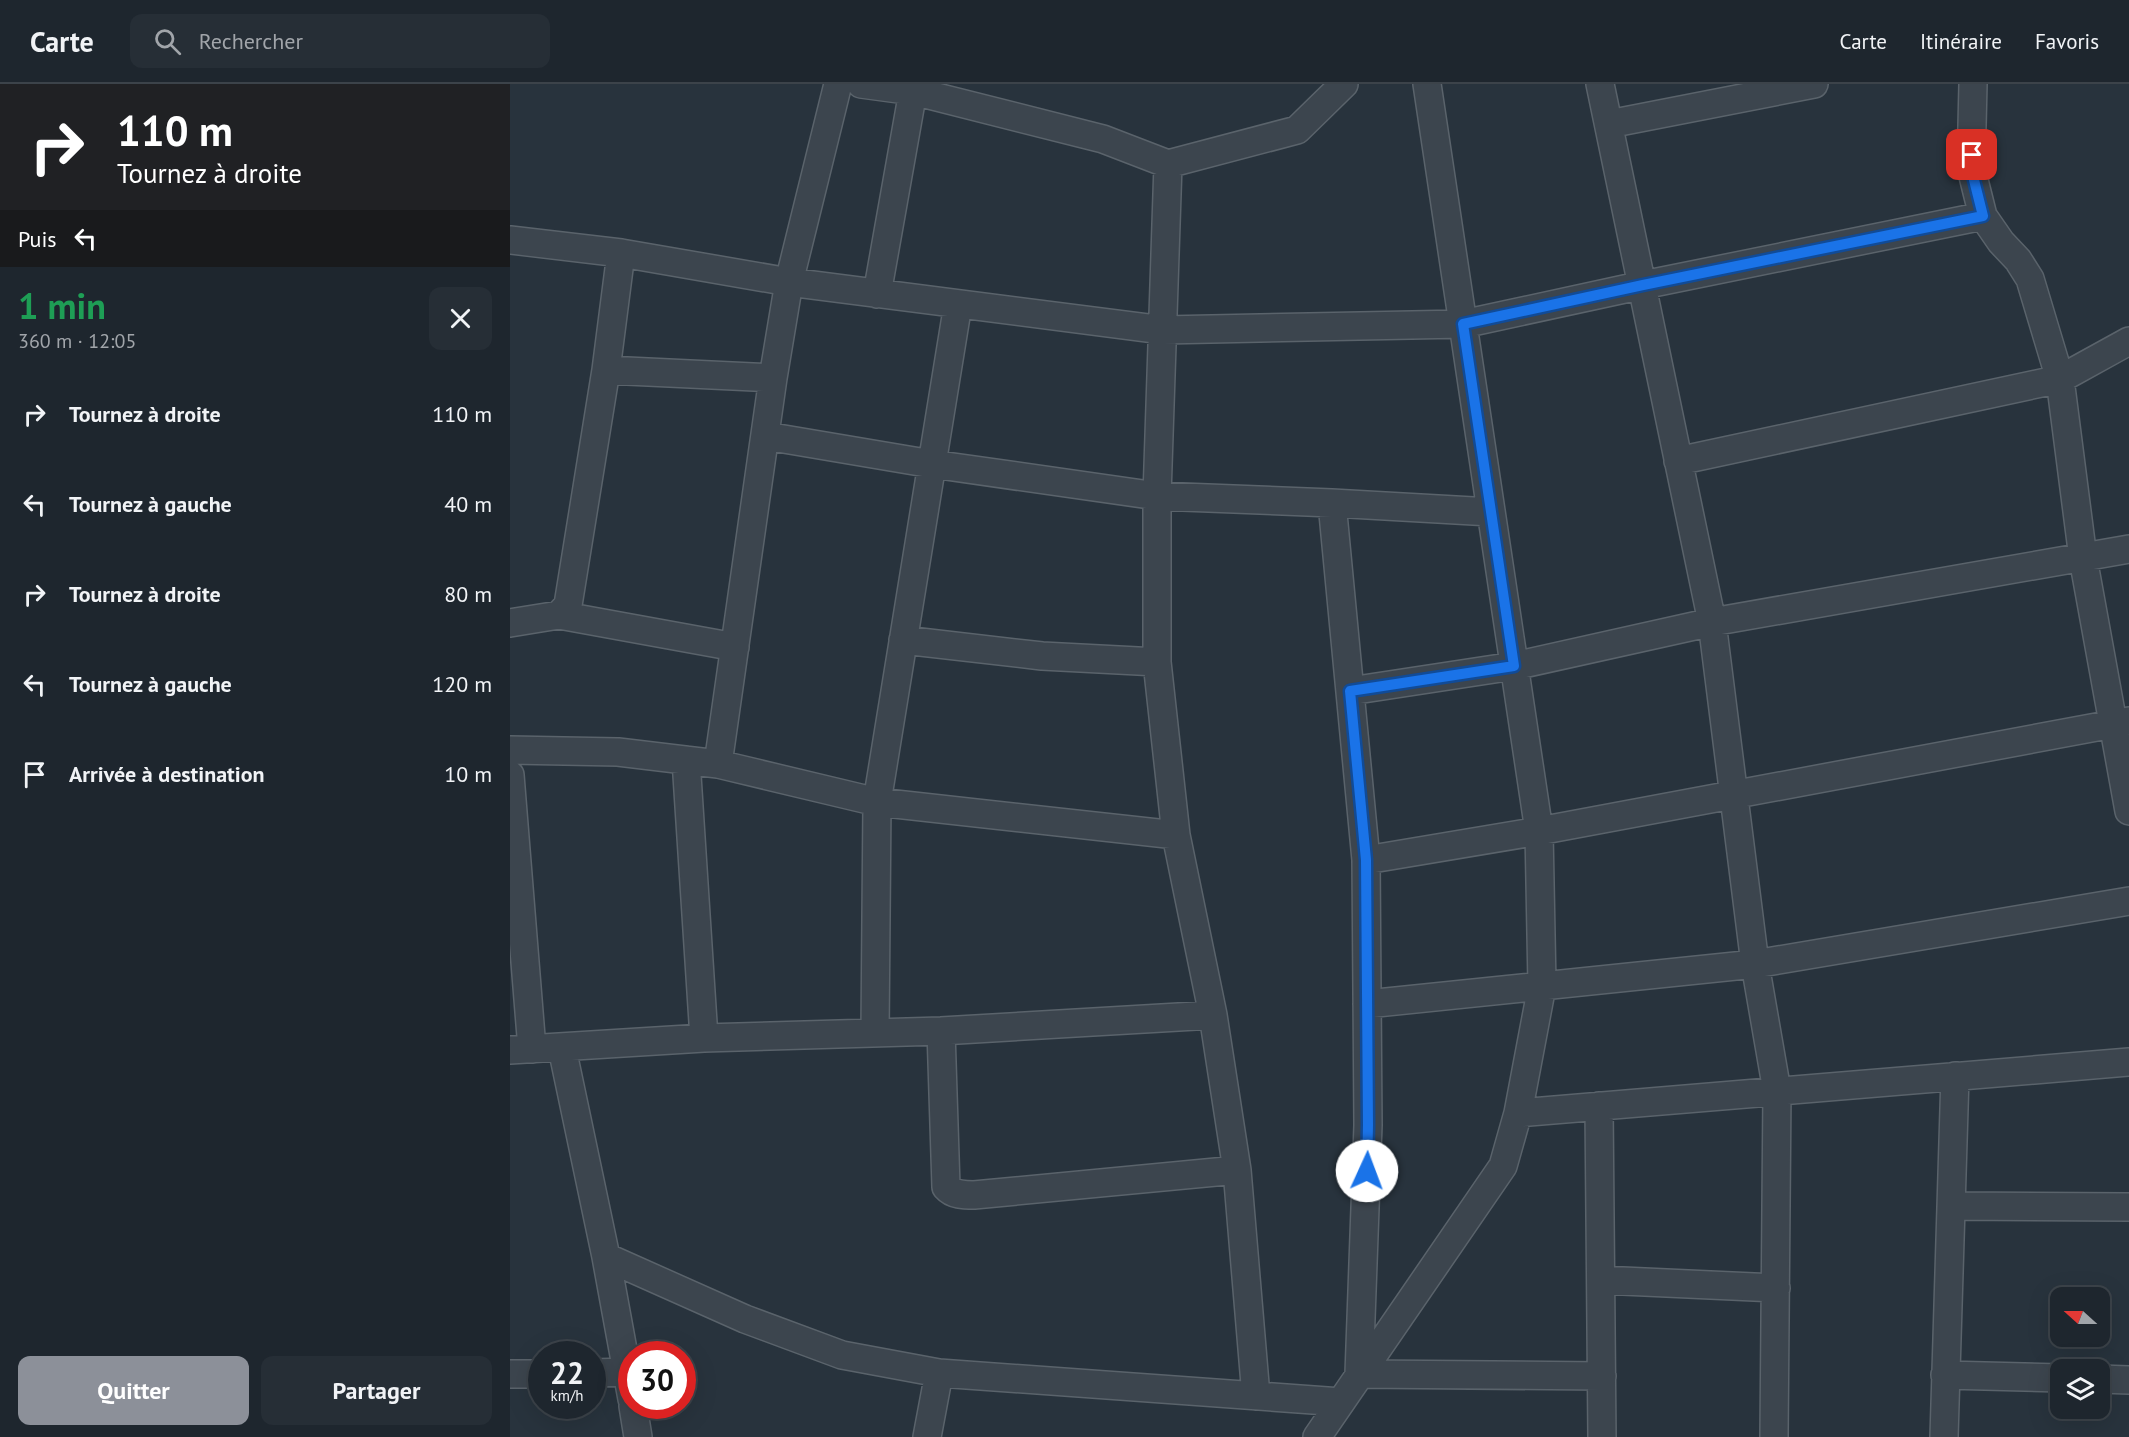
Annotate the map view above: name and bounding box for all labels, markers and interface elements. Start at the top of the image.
search box [130,14,550,68]
text: Carte [30,23,94,60]
icon: search [151,25,184,58]
text: Rechercher [199,27,303,55]
text: Carte [1840,28,1887,55]
text: Itinéraire [1920,28,2002,55]
text: Favoris [2035,28,2099,55]
text: 110 m [117,103,233,158]
icon: right [18,108,96,186]
pin [1946,129,1997,180]
icon: arrive [1955,138,1988,171]
text: Tournez à droite [117,156,302,190]
icon: left [69,222,102,255]
text: Puis [18,225,57,253]
text: 1 min [18,282,106,329]
button: close [429,287,492,350]
text: 360 m · 12:05 [18,328,136,354]
icon: right [18,398,51,431]
text: Tournez à droite [69,400,221,428]
text: 110 m [432,400,492,428]
icon: left [18,488,51,521]
text: Tournez à gauche [69,490,232,518]
text: 40 m [444,490,492,518]
icon: right [18,578,51,611]
text: Tournez à droite [69,580,221,608]
text: 80 m [444,580,492,608]
icon: left [18,668,51,701]
text: Tournez à gauche [69,670,232,698]
text: 120 m [432,670,492,698]
icon: arrive [18,758,51,791]
text: Arrivée à destination [69,760,265,788]
text: 10 m [444,760,492,788]
position arrow [1335,1139,1399,1203]
north arrow [2050,1287,2110,1347]
map controls [2050,1287,2110,1419]
speed limit sign: 30 [618,1341,696,1419]
text: 22 [550,1353,584,1392]
button: Quitter [18,1356,249,1425]
button: Partager [261,1356,492,1425]
button: layers [2050,1359,2110,1419]
text: km/h [551,1386,583,1405]

